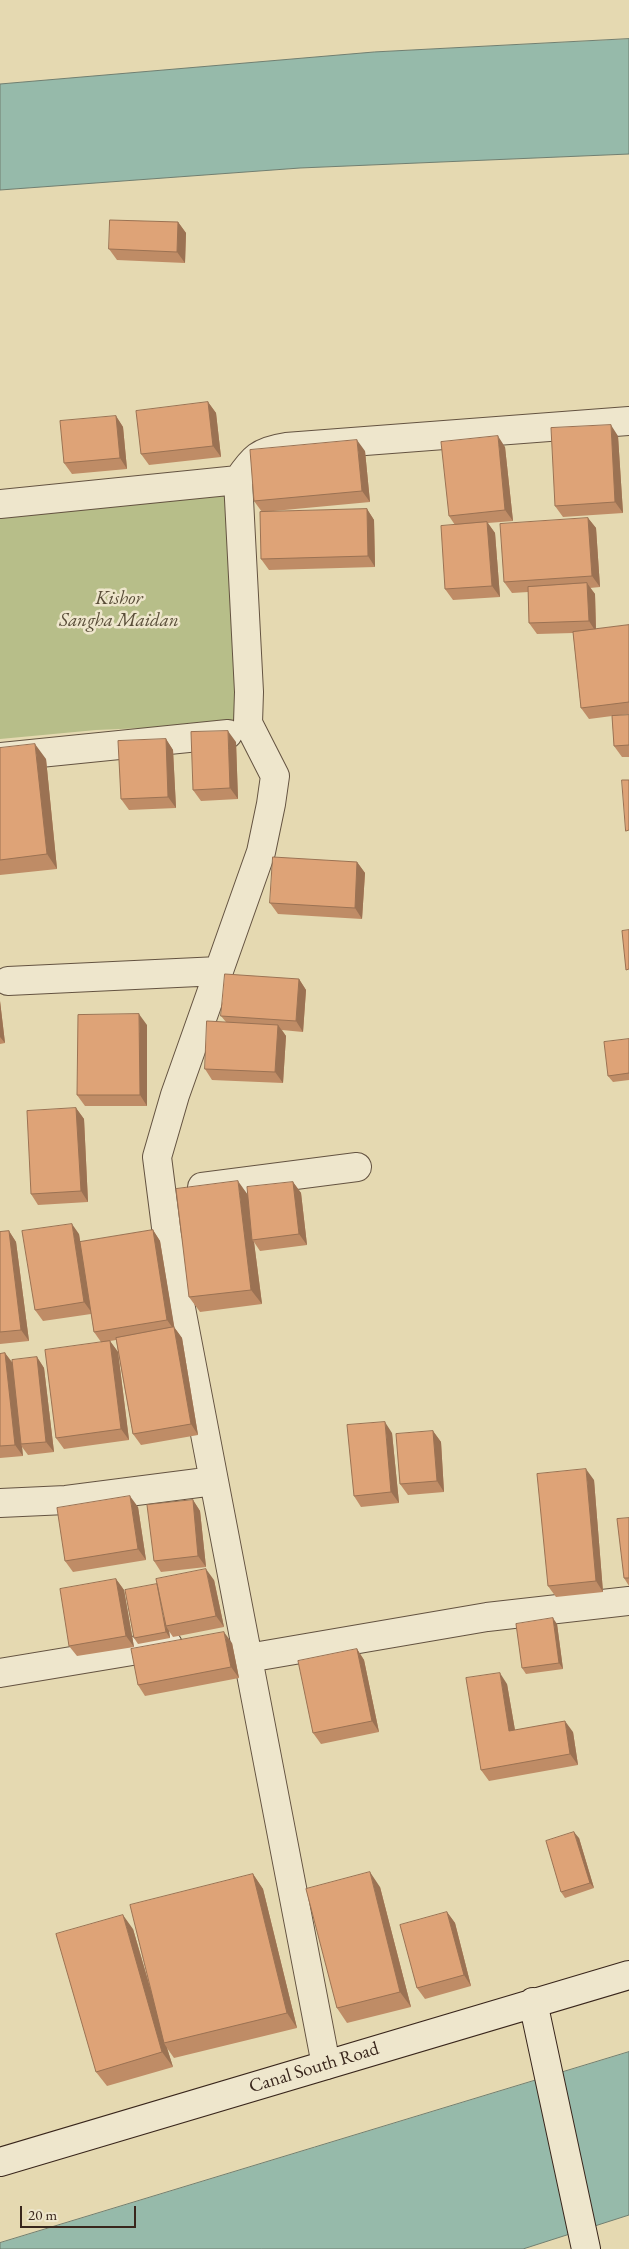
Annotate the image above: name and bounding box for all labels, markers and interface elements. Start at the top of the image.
park label: Kishor Sangha Maidan [59,588,179,632]
street label: Canal South Road [246,2037,382,2099]
scale bar [22,2196,139,2228]
text: 20 m [28,2205,57,2224]

